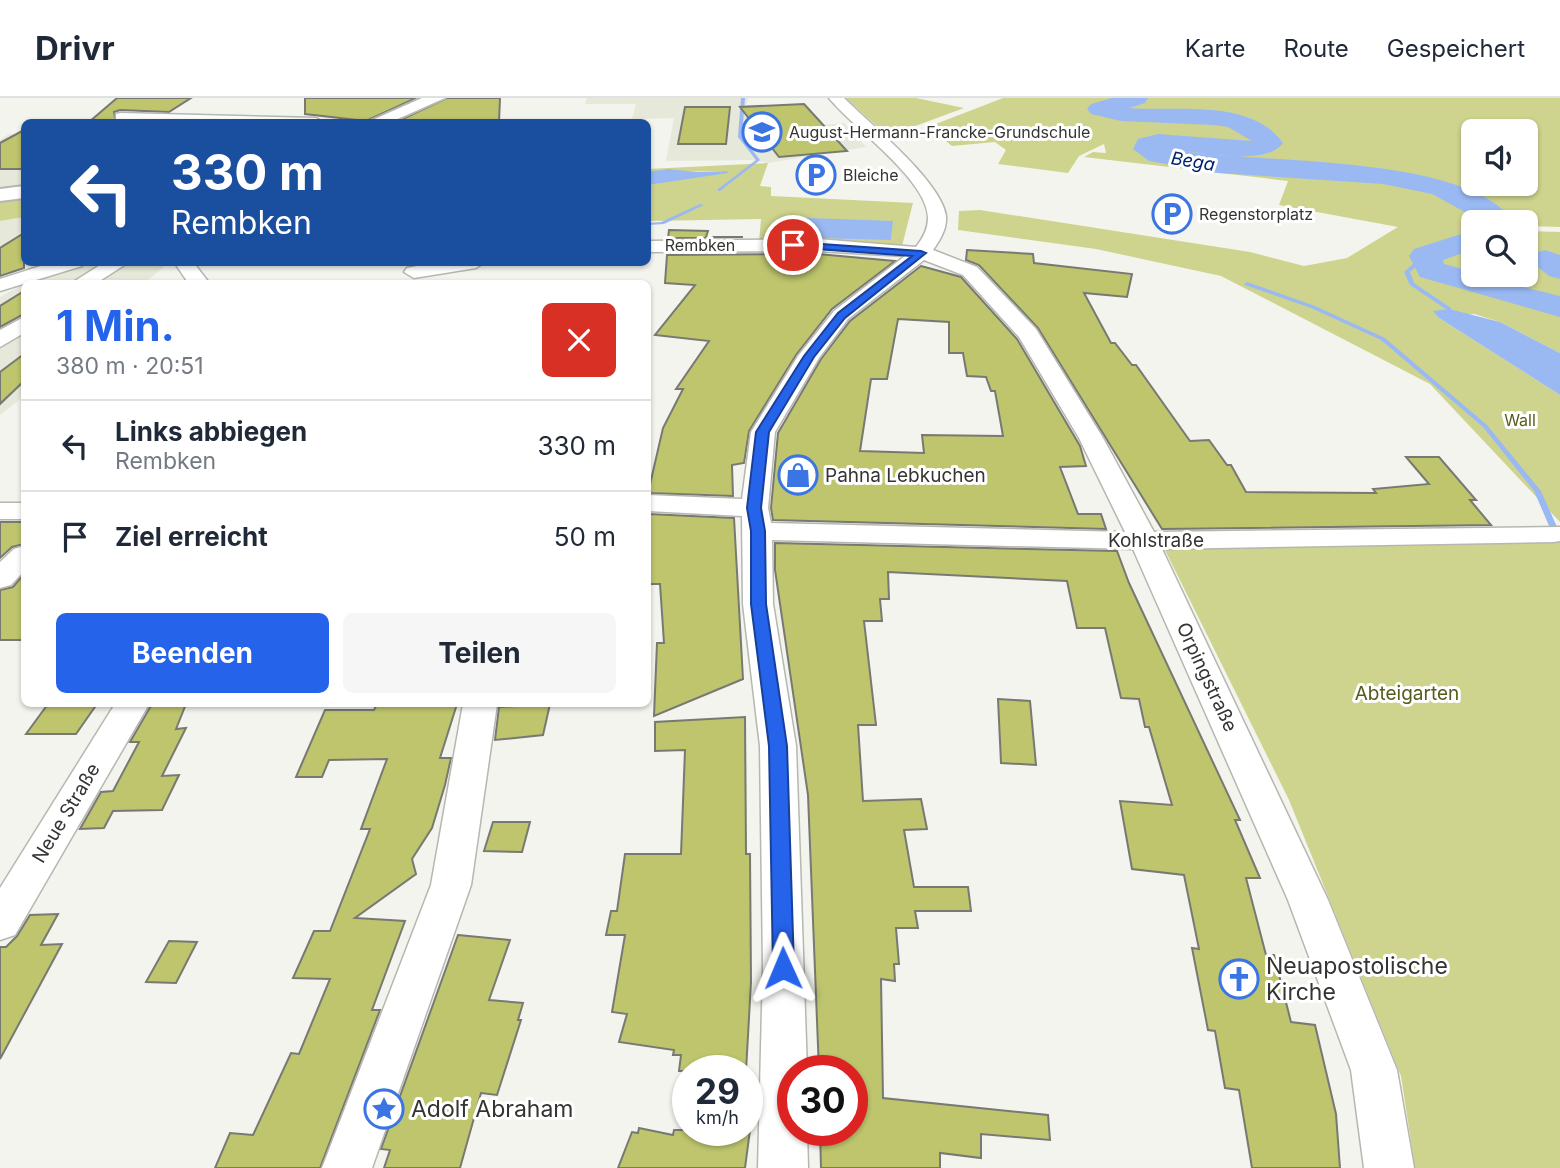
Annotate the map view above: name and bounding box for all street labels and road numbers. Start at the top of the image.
street label: Rembken [665,235,735,255]
street label: Kohlstraße [1108,529,1204,552]
street label: Orpingstraße [1172,619,1242,735]
street label: Neue Straße [27,759,105,867]

